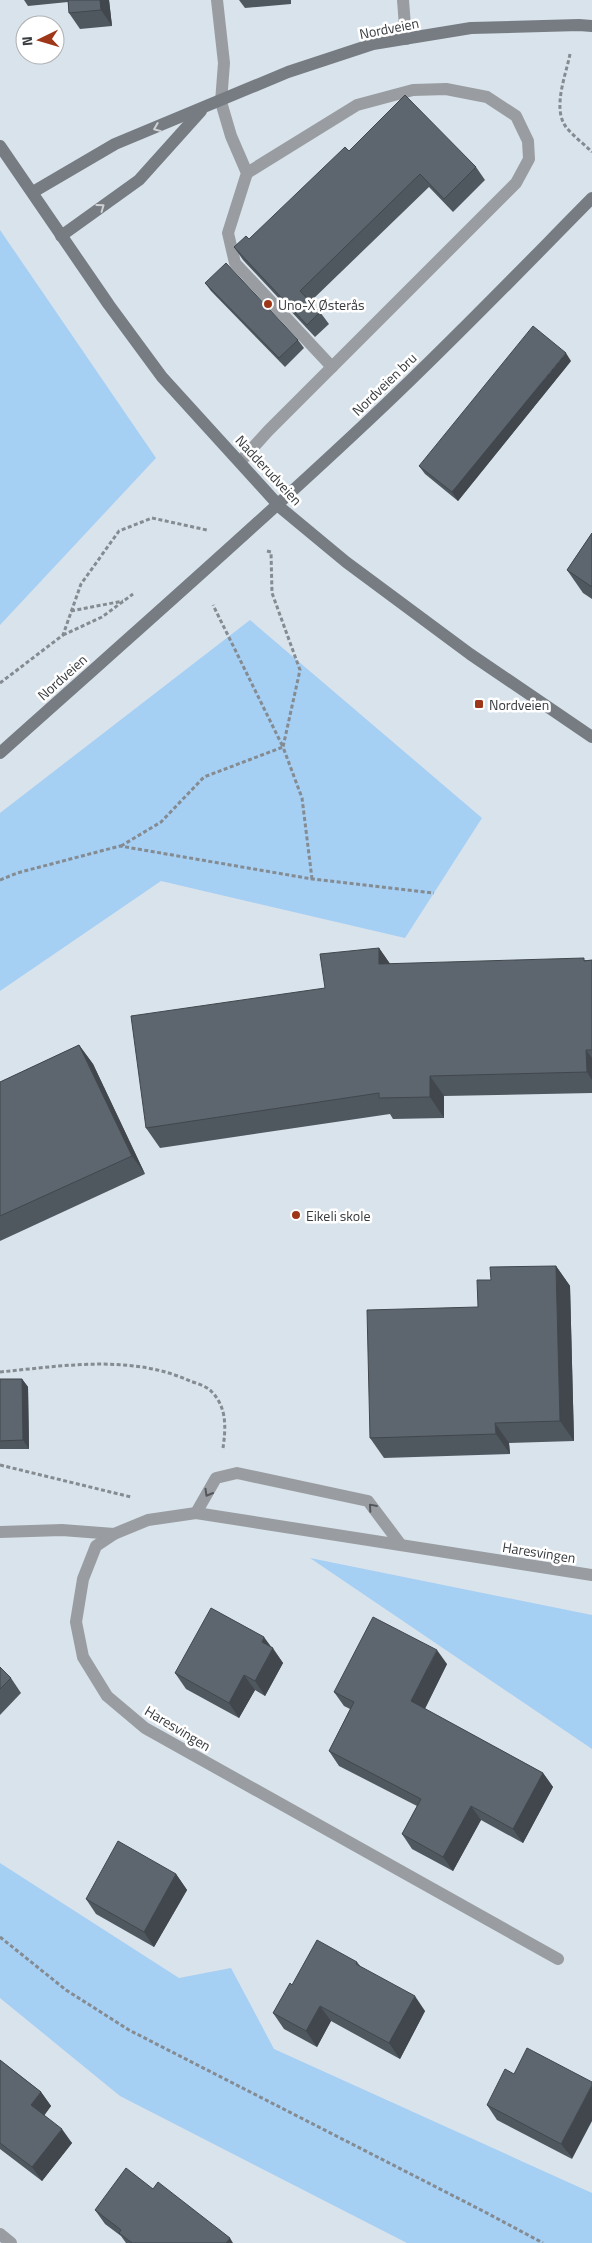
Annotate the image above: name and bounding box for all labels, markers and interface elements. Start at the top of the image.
street label: Nordveien [357,12,421,44]
north arrow [15,15,65,65]
text: N [16,35,37,47]
one-way arrow [153,121,162,132]
one-way arrow [95,204,105,213]
place label: Uno-X Østerås [278,294,365,315]
marker: Uno-X Østerås [262,298,274,310]
street label: Nordveien bru [347,348,421,420]
street label: Nadderudveien [231,430,307,510]
street label: Nordveien [33,649,91,705]
place label: Nordveien [489,694,549,715]
marker: Nordveien [473,698,485,710]
place label: Eikeli skole [306,1205,371,1226]
marker: Eikeli skole [290,1209,302,1221]
one-way arrow [204,1488,214,1497]
one-way arrow [368,1503,377,1512]
street label: Haresvingen [501,1536,577,1568]
street label: Haresvingen [141,1700,215,1756]

